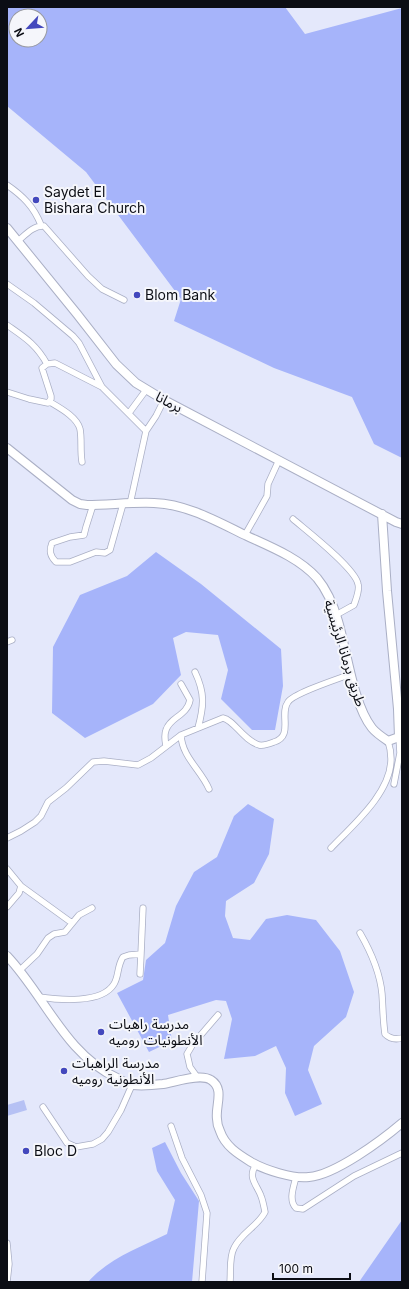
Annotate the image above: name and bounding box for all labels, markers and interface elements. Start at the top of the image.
north arrow [8,8,48,48]
text: N [11,26,27,39]
place label: Saydet El Bishara Church [44,183,145,216]
marker: Saydet El Bishara Church [31,195,41,205]
place label: Blom Bank [145,286,215,303]
marker: Blom Bank [132,290,142,300]
street label: برمانا [152,387,186,417]
street label: طريق برمانا الرئيسية [319,597,370,709]
place label: مدرسة راهبات الأنطونيات روميه [109,1015,202,1049]
marker: مدرسة راهبات الأنطونيات روميه [96,1027,106,1037]
place label: مدرسة الراهبات الأنطونية روميه [72,1054,160,1088]
marker: مدرسة الراهبات الأنطونية روميه [59,1066,69,1076]
place label: Bloc D [34,1142,77,1159]
marker: Bloc D [21,1146,31,1156]
scale bar [273,1255,350,1281]
text: 100 m [279,1261,313,1276]

